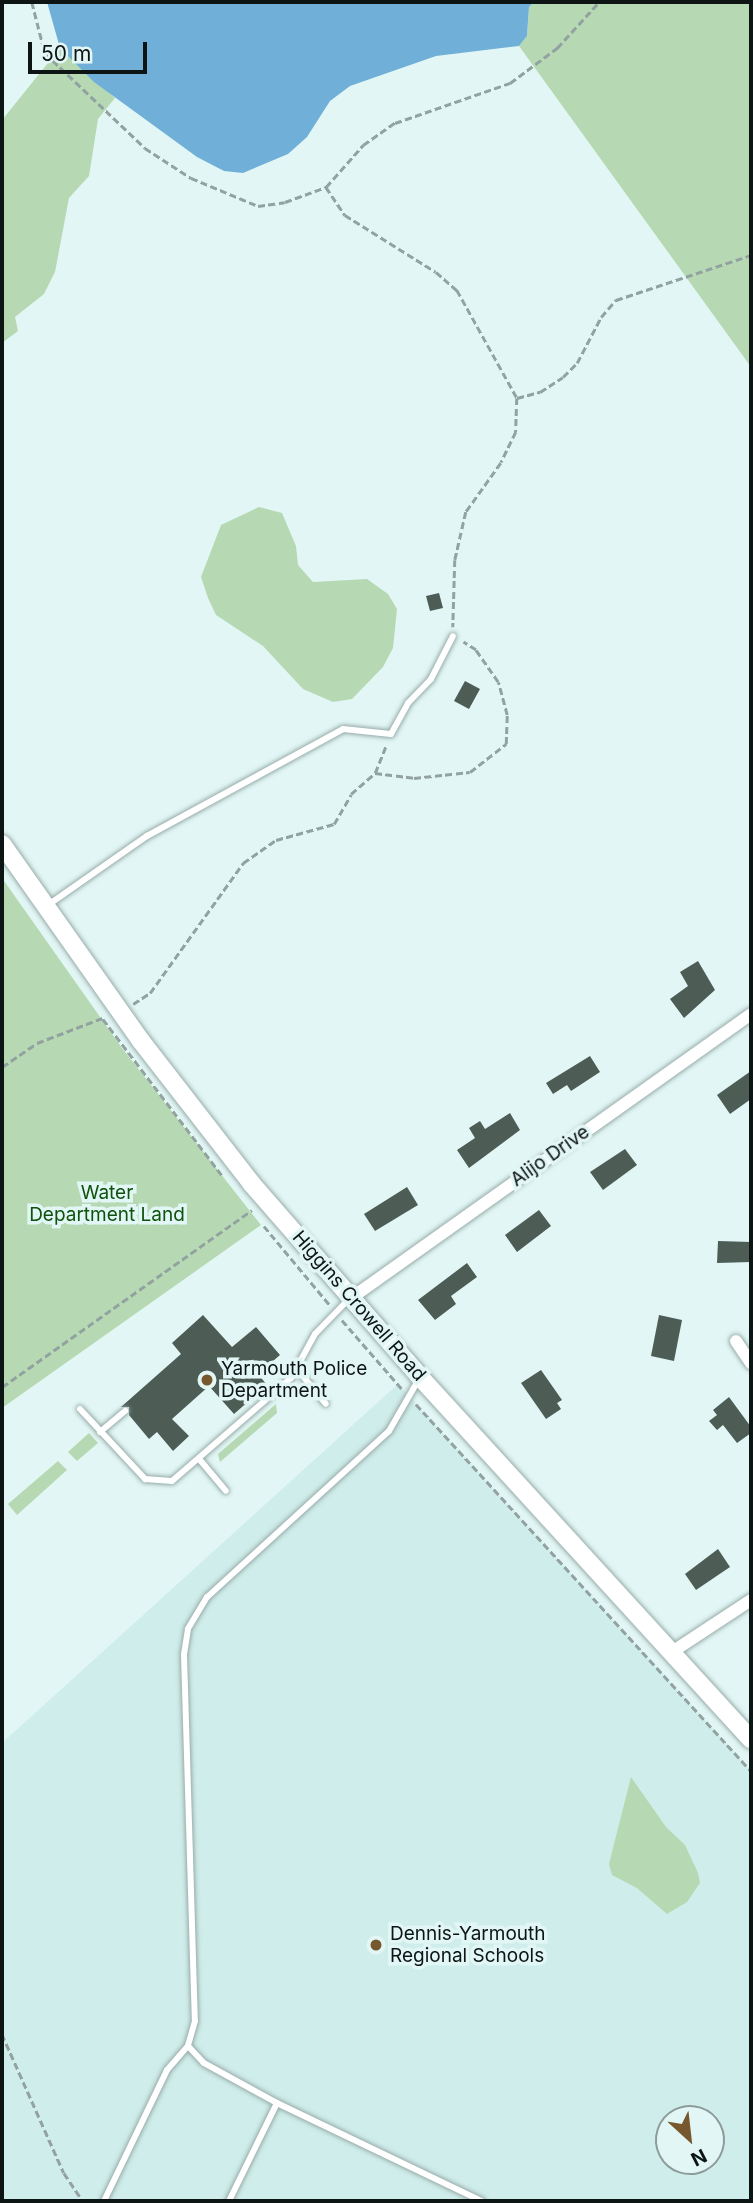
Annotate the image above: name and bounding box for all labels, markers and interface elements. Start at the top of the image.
scale bar [32,28,150,72]
text: 50 m [41,41,91,66]
street label: Alijo Drive [506,1121,594,1191]
park label: Water Department Land [29,1182,185,1226]
street label: Higgins Crowell Road [288,1226,430,1386]
place label: Yarmouth Police Department [221,1358,367,1402]
marker: Yarmouth Police Department [199,1372,215,1388]
place label: Dennis-Yarmouth Regional Schools [390,1923,545,1967]
marker: Dennis-Yarmouth Regional Schools [368,1937,384,1953]
north arrow [655,2105,725,2175]
text: N [687,2144,711,2171]

